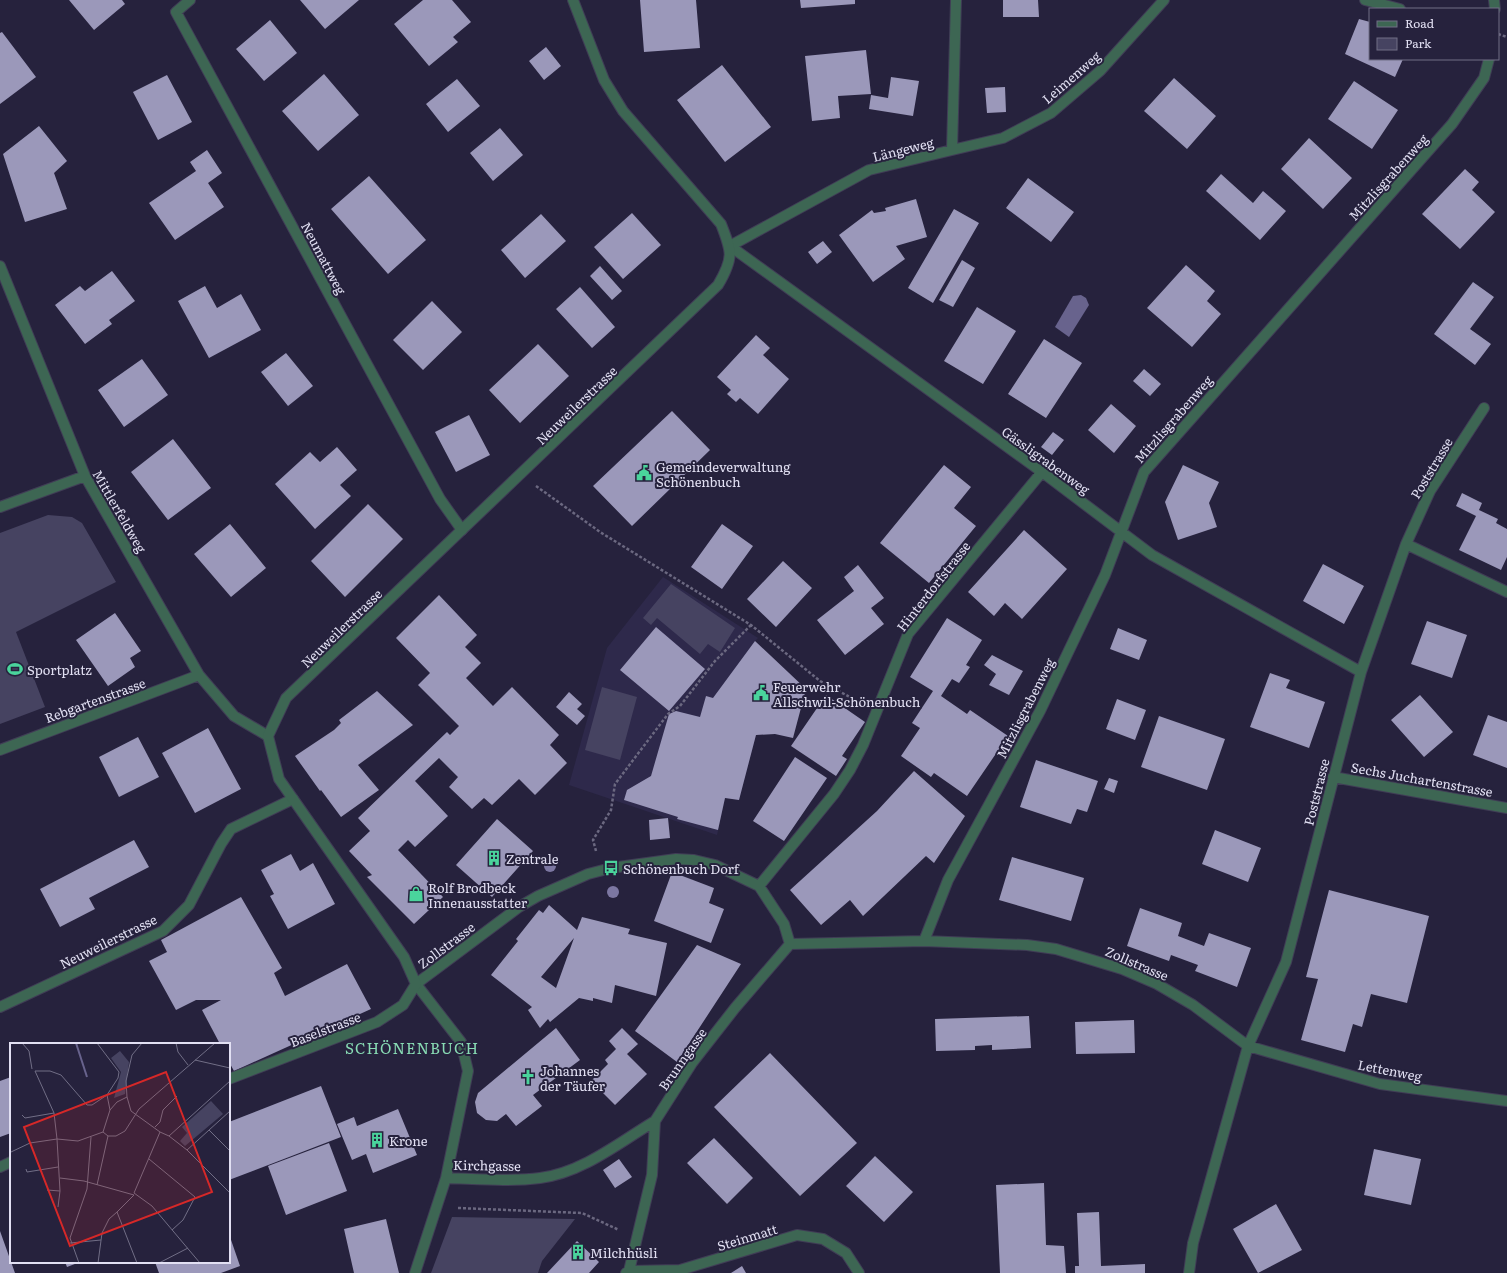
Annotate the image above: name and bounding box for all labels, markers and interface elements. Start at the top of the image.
legend [1369,8,1499,60]
text: Road [1405,14,1435,32]
text: Park [1405,34,1432,52]
street label: Leimenweg [1038,46,1105,108]
street label: Mitzlisgrabenweg [1344,129,1433,224]
street label: Längeweg [870,132,936,166]
street label: Neumattweg [297,218,351,298]
street label: Neuweilerstrasse [531,361,621,449]
street label: Mitzlisgrabenweg [1130,370,1217,467]
street label: Gässligrabenweg [998,422,1095,499]
street label: Poststrasse [1405,434,1457,502]
place label: Gemeindeverwaltung Schönenbuch [656,457,791,491]
public building icon: Gemeindeverwaltung Schönenbuch [635,464,653,482]
street label: Mittlerfeldweg [89,466,152,557]
street label: Hinterdorfstrasse [892,537,974,635]
street label: Neuweilerstrasse [296,584,386,672]
street label: Mitzlisgrabenweg [991,654,1059,762]
sports icon: Sportplatz [6,660,24,678]
place label: Sportplatz [27,660,92,679]
street label: Rebgartenstrasse [42,673,148,727]
place label: Feuerwehr Allschwil-Schönenbuch [773,677,921,711]
public building icon: Feuerwehr Allschwil-Schönenbuch [752,684,770,702]
street label: Poststrasse [1299,756,1334,827]
street label: Sechs Juchartenstrasse [1350,757,1495,801]
building icon: Zentrale [485,849,503,867]
place label: Zentrale [506,849,559,868]
bus stop icon: Schönenbuch Dorf [602,859,620,877]
place label: Schönenbuch Dorf [623,859,740,878]
place label: Rolf Brodbeck Innenausstatter [428,878,528,912]
shop icon: Rolf Brodbeck Innenausstatter [407,885,425,903]
street label: Neuweilerstrasse [56,909,160,973]
street label: Zollstrasse [414,917,479,973]
street label: Zollstrasse [1102,941,1172,985]
street label: Baselstrasse [287,1007,363,1051]
street label: Brunngasse [653,1024,711,1094]
district label: SCHÖNENBUCH [345,1036,479,1059]
inset map [10,1043,230,1263]
street label: Lettenweg [1356,1054,1424,1086]
place label: Johannes der Täufer [540,1061,606,1095]
church icon: Johannes der Täufer [519,1068,537,1086]
building icon: Krone [368,1131,386,1149]
place label: Krone [389,1131,428,1150]
street label: Kirchgasse [453,1155,521,1175]
street label: Steinmatt [715,1219,780,1255]
building icon: Milchhüsli [569,1243,587,1261]
place label: Milchhüsli [590,1243,658,1262]

